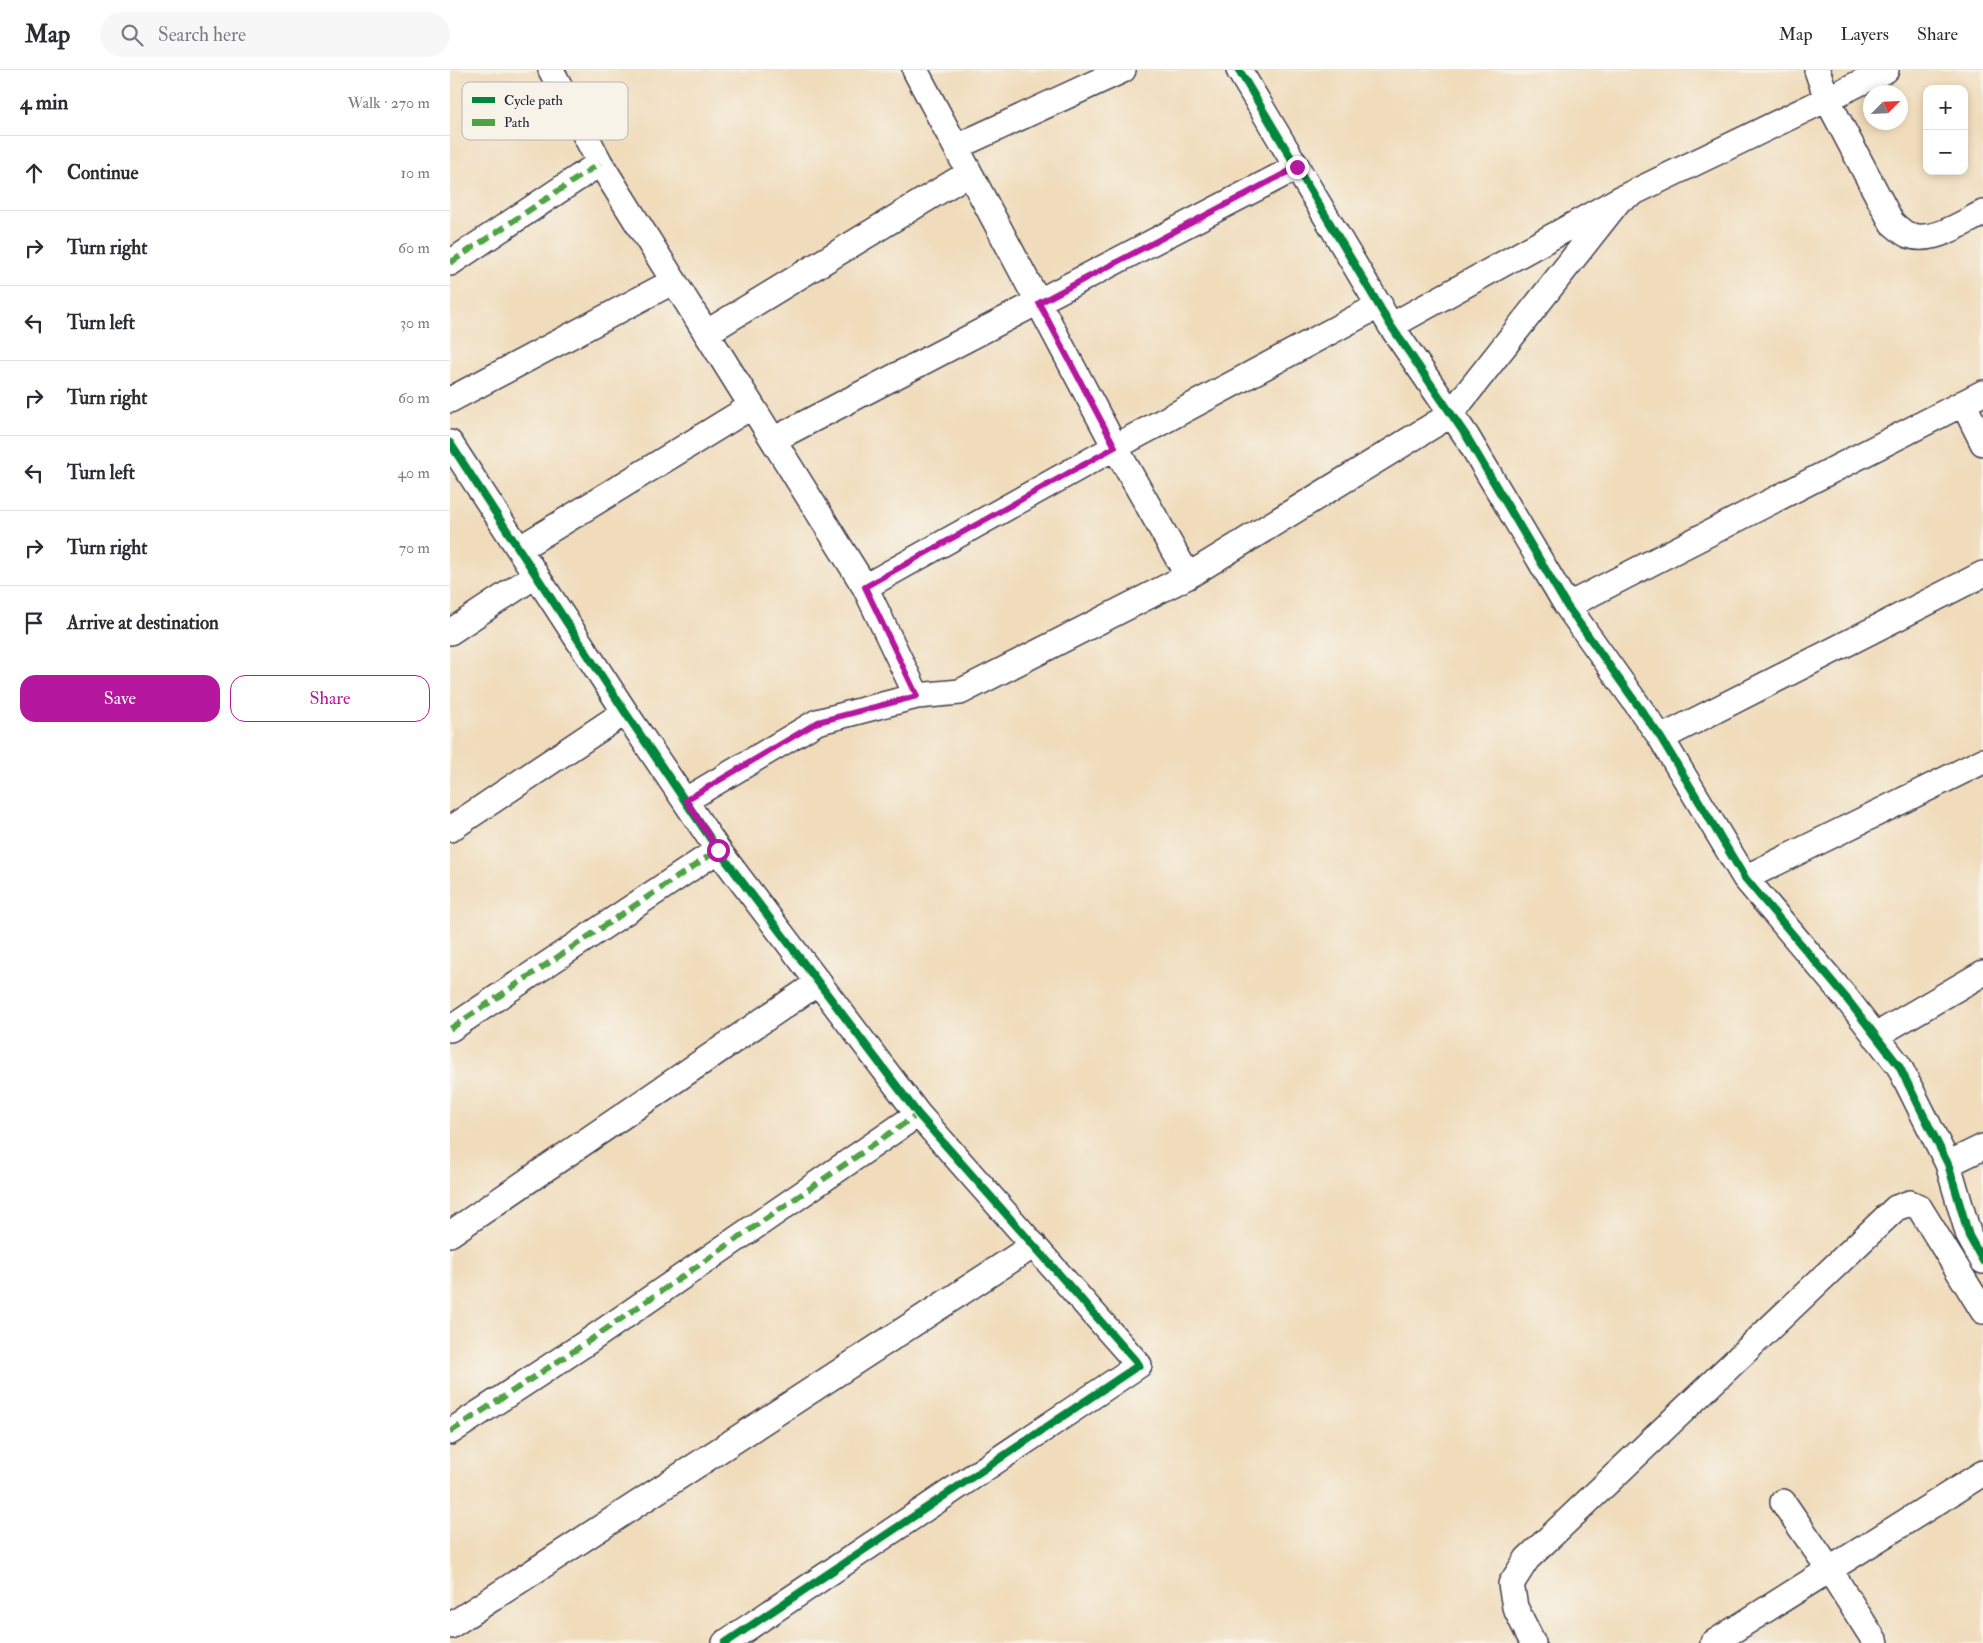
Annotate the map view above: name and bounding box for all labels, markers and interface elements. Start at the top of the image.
search box [100,12,450,57]
text: Map [25,19,70,50]
icon: search [118,21,146,49]
text: Search here [158,23,246,47]
text: Map [1779,23,1813,46]
text: Layers [1841,23,1889,46]
text: Share [1917,23,1958,46]
legend [462,82,628,140]
north arrow [1863,85,1908,130]
map controls [1923,85,1968,175]
button: + [1923,85,1968,130]
text: 4 min [20,89,68,116]
text: Cycle path [504,92,564,110]
text: Walk · 270 m [348,93,430,113]
text: Path [504,114,530,131]
button: − [1923,130,1968,175]
route end [1286,156,1309,179]
icon: ahead [20,159,48,187]
text: Continue [67,161,138,185]
text: 10 m [400,163,430,183]
icon: right [20,234,48,262]
text: Turn right [67,236,147,260]
text: 60 m [398,238,430,258]
icon: left [20,309,48,337]
text: Turn left [67,311,135,335]
text: 30 m [400,313,430,333]
icon: right [20,384,48,412]
text: Turn right [67,386,147,410]
text: 60 m [398,388,430,408]
icon: left [20,459,48,487]
text: Turn left [67,461,135,485]
text: 40 m [397,463,430,483]
icon: right [20,534,48,562]
text: Turn right [67,536,147,560]
text: 70 m [399,538,430,558]
icon: arrive [20,609,48,637]
text: Arrive at destination [67,611,219,635]
button: Save [20,675,220,722]
button: Share [230,675,430,722]
route start [707,839,730,862]

